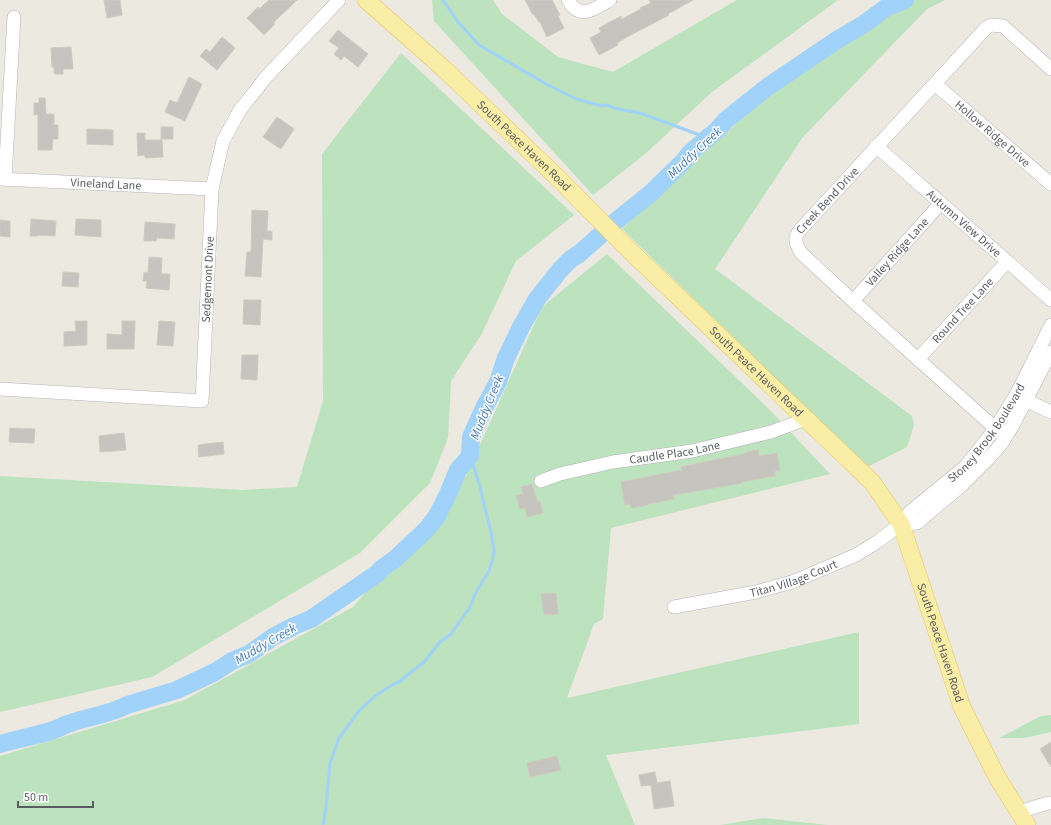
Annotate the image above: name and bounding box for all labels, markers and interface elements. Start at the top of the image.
street label: South Peace Haven Road [473,97,575,195]
street label: Hollow Ridge Drive [951,97,1034,171]
water label: Muddy Creek [664,122,726,183]
street label: Creek Bend Drive [792,163,863,238]
street label: Vineland Lane [70,174,142,195]
street label: Autumn View Drive [922,186,1005,261]
street label: Valley Ridge Lane [862,214,933,290]
street label: Sedgemont Drive [198,236,219,323]
street label: Round Tree Lane [928,274,998,347]
street label: South Peace Haven Road [705,323,807,421]
water label: Muddy Creek [466,372,508,442]
street label: Stoney Brook Boulevard [944,381,1029,487]
street label: Caudle Place Lane [628,437,722,469]
street label: Titan Village Court [748,556,840,602]
street label: South Peace Haven Road [912,581,968,705]
water label: Muddy Creek [231,619,300,669]
scale bar [18,783,93,809]
text: 50 m [24,789,48,806]

